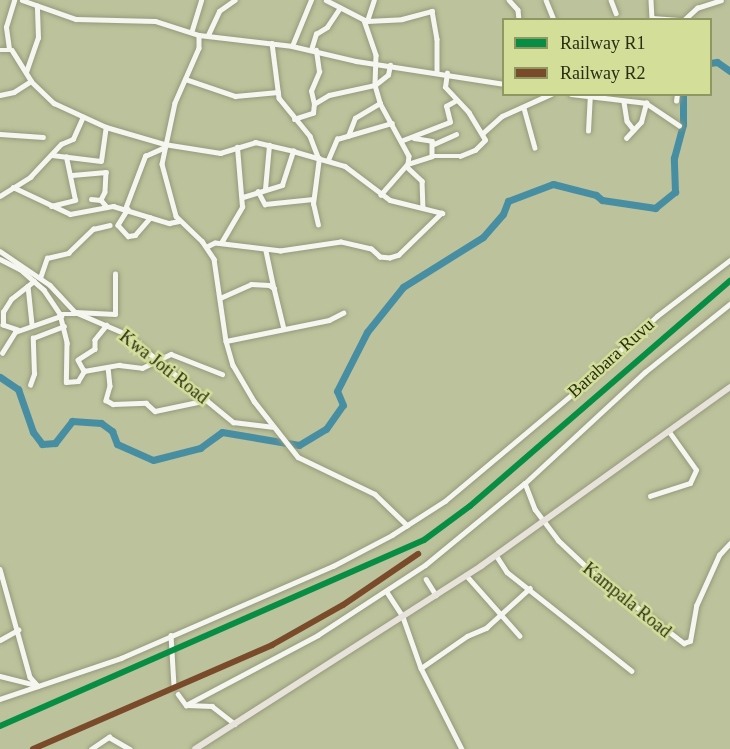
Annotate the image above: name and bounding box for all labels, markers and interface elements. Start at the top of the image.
legend [502,18,712,96]
text: Railway R1 [560,33,646,53]
text: Railway R2 [560,63,646,83]
street label: Barabara Ruvu [563,314,659,402]
street label: Kwa Joti Road [115,326,213,408]
street label: Kampala Road [578,558,676,642]

